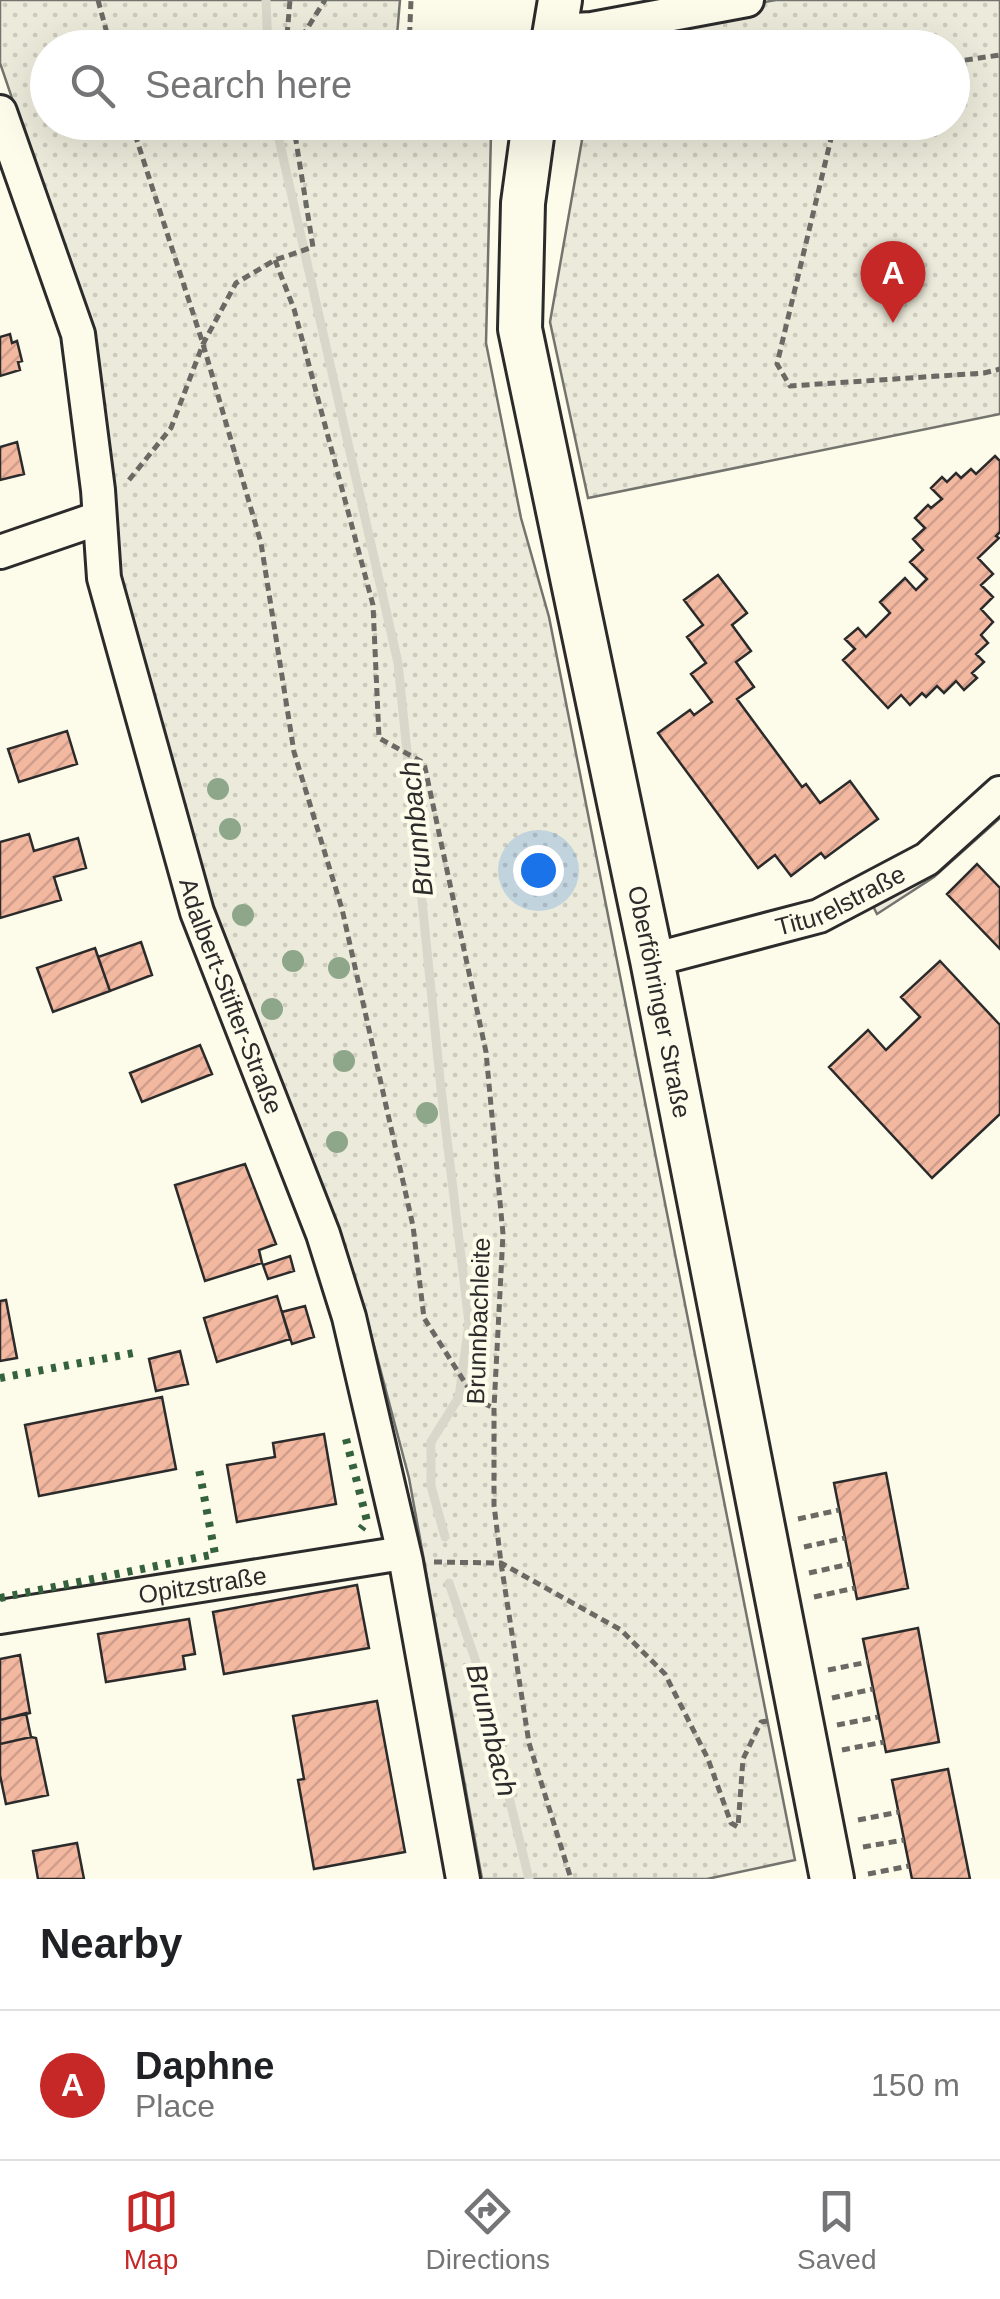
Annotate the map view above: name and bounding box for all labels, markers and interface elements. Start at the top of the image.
search box [30,30,970,140]
icon: search [65,58,120,113]
text: Search here [145,64,352,106]
pin: A [860,240,926,323]
water label: Brunnbach [394,760,439,898]
your location [513,845,564,896]
street label: Titurelstraße [772,859,910,941]
street label: Adalbert-Stifter-Straße [174,875,289,1118]
street label: Oberföhringer Straße [623,883,697,1120]
street label: Brunnbachleite [461,1237,495,1405]
street label: Opitzstraße [136,1561,268,1609]
water label: Brunnbach [460,1661,523,1800]
text: Nearby [40,1920,182,1967]
text: Daphne [135,2045,274,2087]
text: A [61,2067,84,2103]
text: 150 m [871,2067,960,2103]
text: Place [135,2088,215,2124]
tab: Map [124,2184,179,2276]
tab: Directions [426,2184,550,2276]
tab: Saved [797,2184,876,2276]

